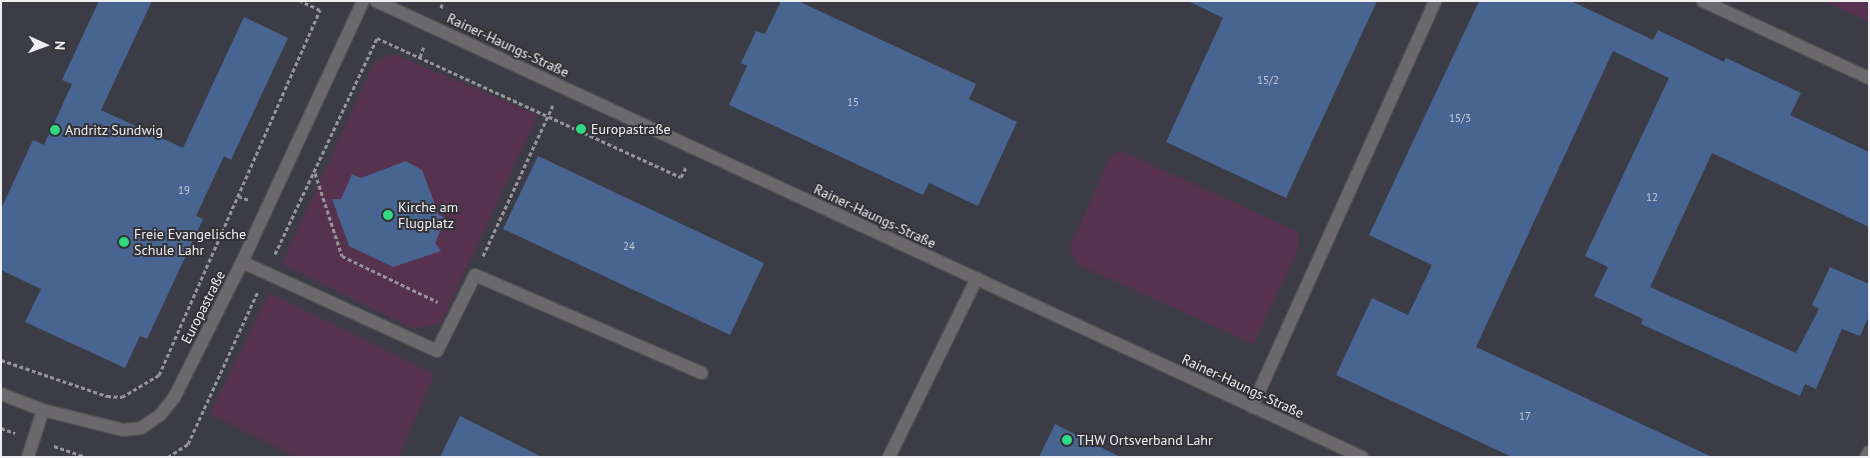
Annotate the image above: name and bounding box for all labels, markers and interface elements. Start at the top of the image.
street label: Rainer-Haungs-Straße [444,9,572,81]
north arrow [20,20,70,70]
text: N [51,41,69,50]
house number: 15/2 [1257,73,1279,87]
house number: 15 [847,95,859,109]
house number: 15/3 [1449,111,1471,125]
place label: Europastraße [591,121,671,137]
place label: Andritz Sundwig [65,122,163,138]
marker: Europastraße [575,123,587,135]
marker: Andritz Sundwig [49,124,61,136]
street label: Rainer-Haungs-Straße [811,180,939,252]
house number: 19 [178,183,190,197]
house number: 12 [1646,190,1658,204]
place label: Kirche am Flugplatz [398,199,458,232]
marker: Kirche am Flugplatz [382,209,394,221]
place label: Freie Evangelische Schule Lahr [134,226,246,258]
marker: Freie Evangelische Schule Lahr [118,236,130,248]
house number: 24 [623,239,635,253]
street label: Europastraße [177,268,229,346]
street label: Rainer-Haungs-Straße [1179,350,1307,422]
house number: 17 [1519,409,1531,423]
place label: THW Ortsverband Lahr [1077,432,1213,448]
marker: THW Ortsverband Lahr [1061,434,1073,446]

